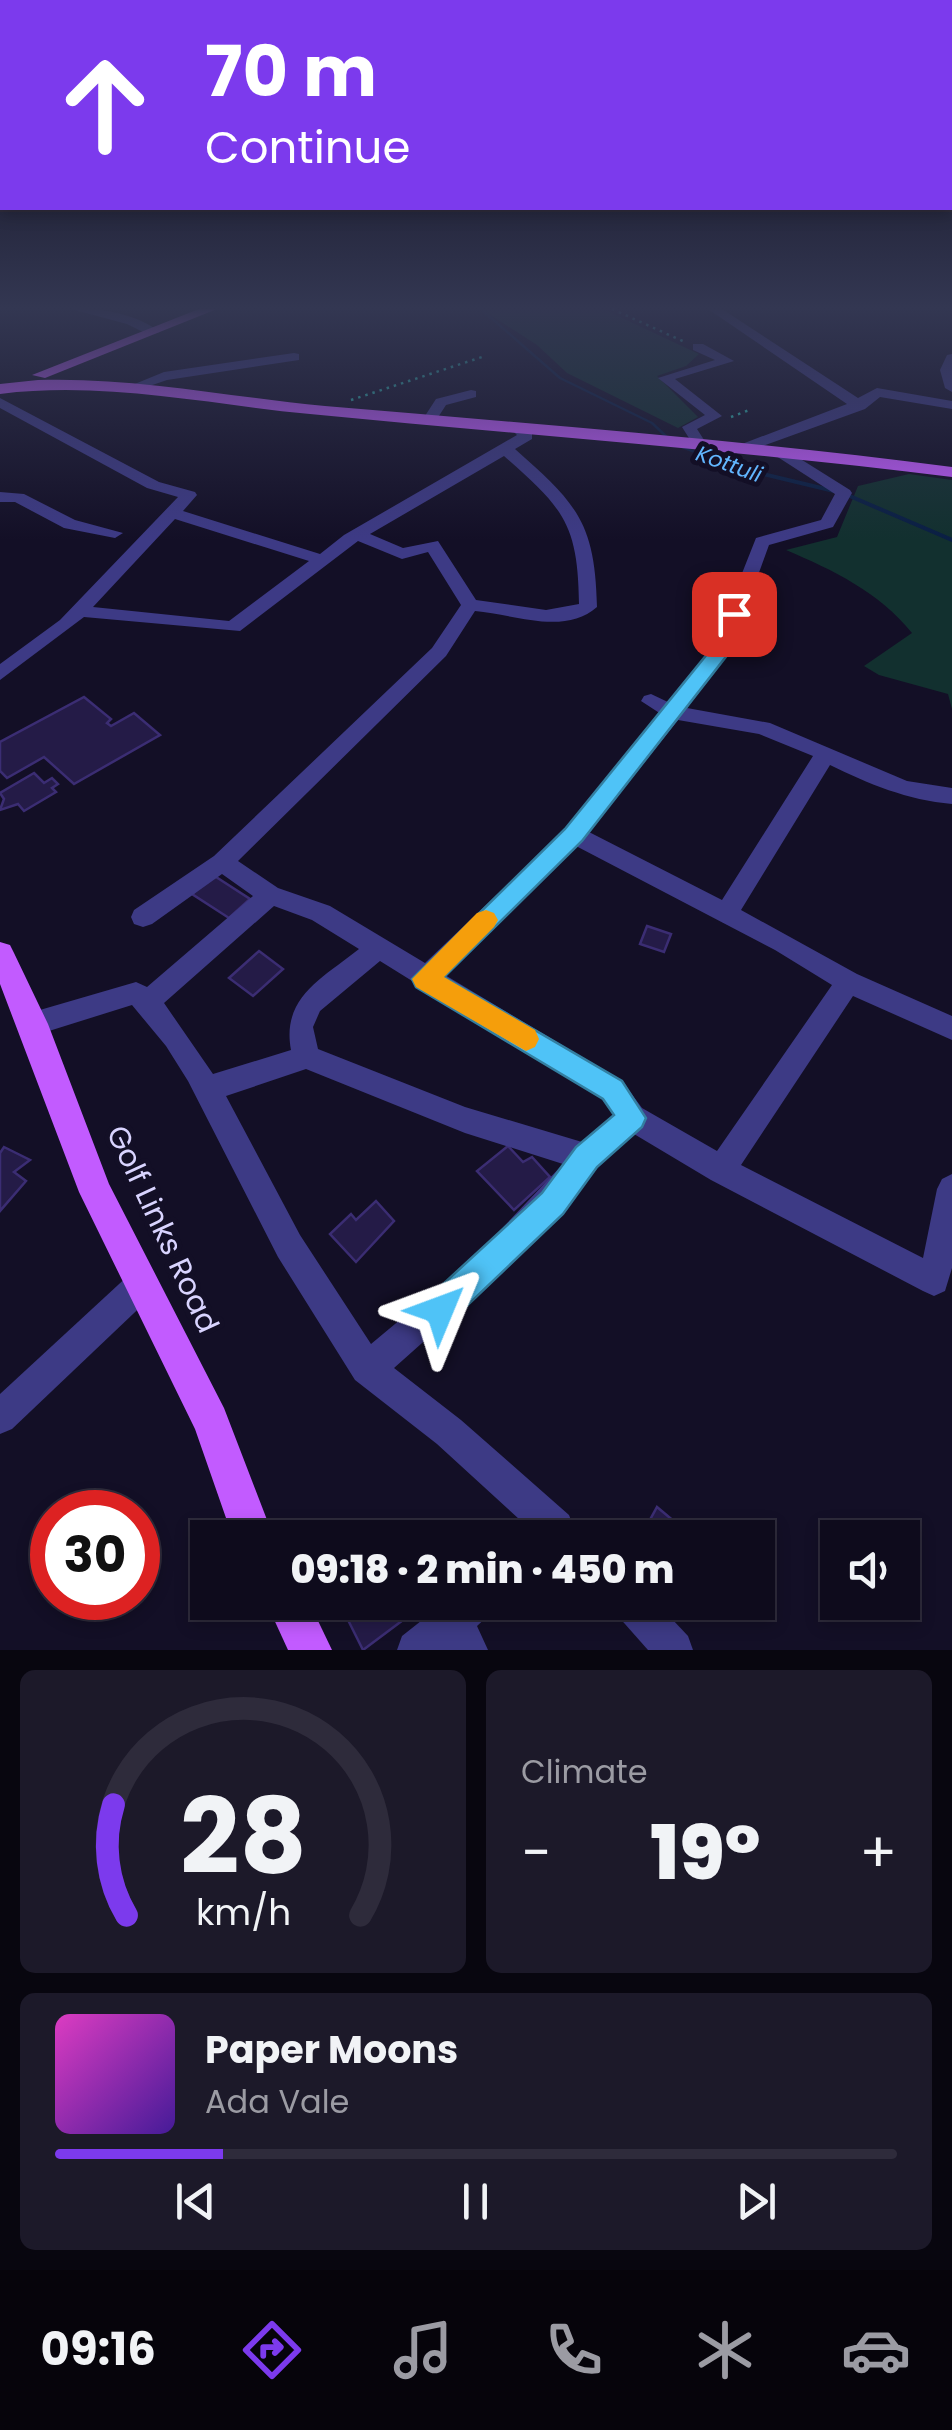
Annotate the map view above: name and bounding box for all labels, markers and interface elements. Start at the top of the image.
text: 70 m [205,22,377,121]
icon: ahead [40,40,170,170]
text: Continue [205,116,410,179]
water label: Kottuli [692,438,767,490]
pin [692,572,777,657]
icon: arrive [707,587,762,642]
street label: Golf Links Road [96,1118,230,1340]
position arrow [388,1258,492,1362]
speed limit sign: 30 [30,1490,160,1620]
map controls [820,1520,920,1620]
button: sound [820,1520,920,1620]
text: 09:18 · 2 min · 450 m [291,1543,674,1596]
text: Climate [521,1749,648,1794]
text: 28 [180,1764,306,1909]
text: 19° [650,1800,761,1905]
text: − [521,1814,551,1891]
text: + [859,1814,897,1891]
text: km/h [195,1887,291,1938]
text: Paper Moons [205,2023,458,2076]
text: Ada Vale [205,2079,349,2124]
icon: previous [168,2174,223,2229]
icon: pause [448,2174,503,2229]
icon: next [729,2174,784,2229]
icon: directions [237,2315,307,2385]
icon: music [388,2315,458,2385]
icon: phone [539,2315,609,2385]
icon: climate [690,2315,760,2385]
icon: car [841,2315,911,2385]
text: 09:16 [41,2318,156,2381]

